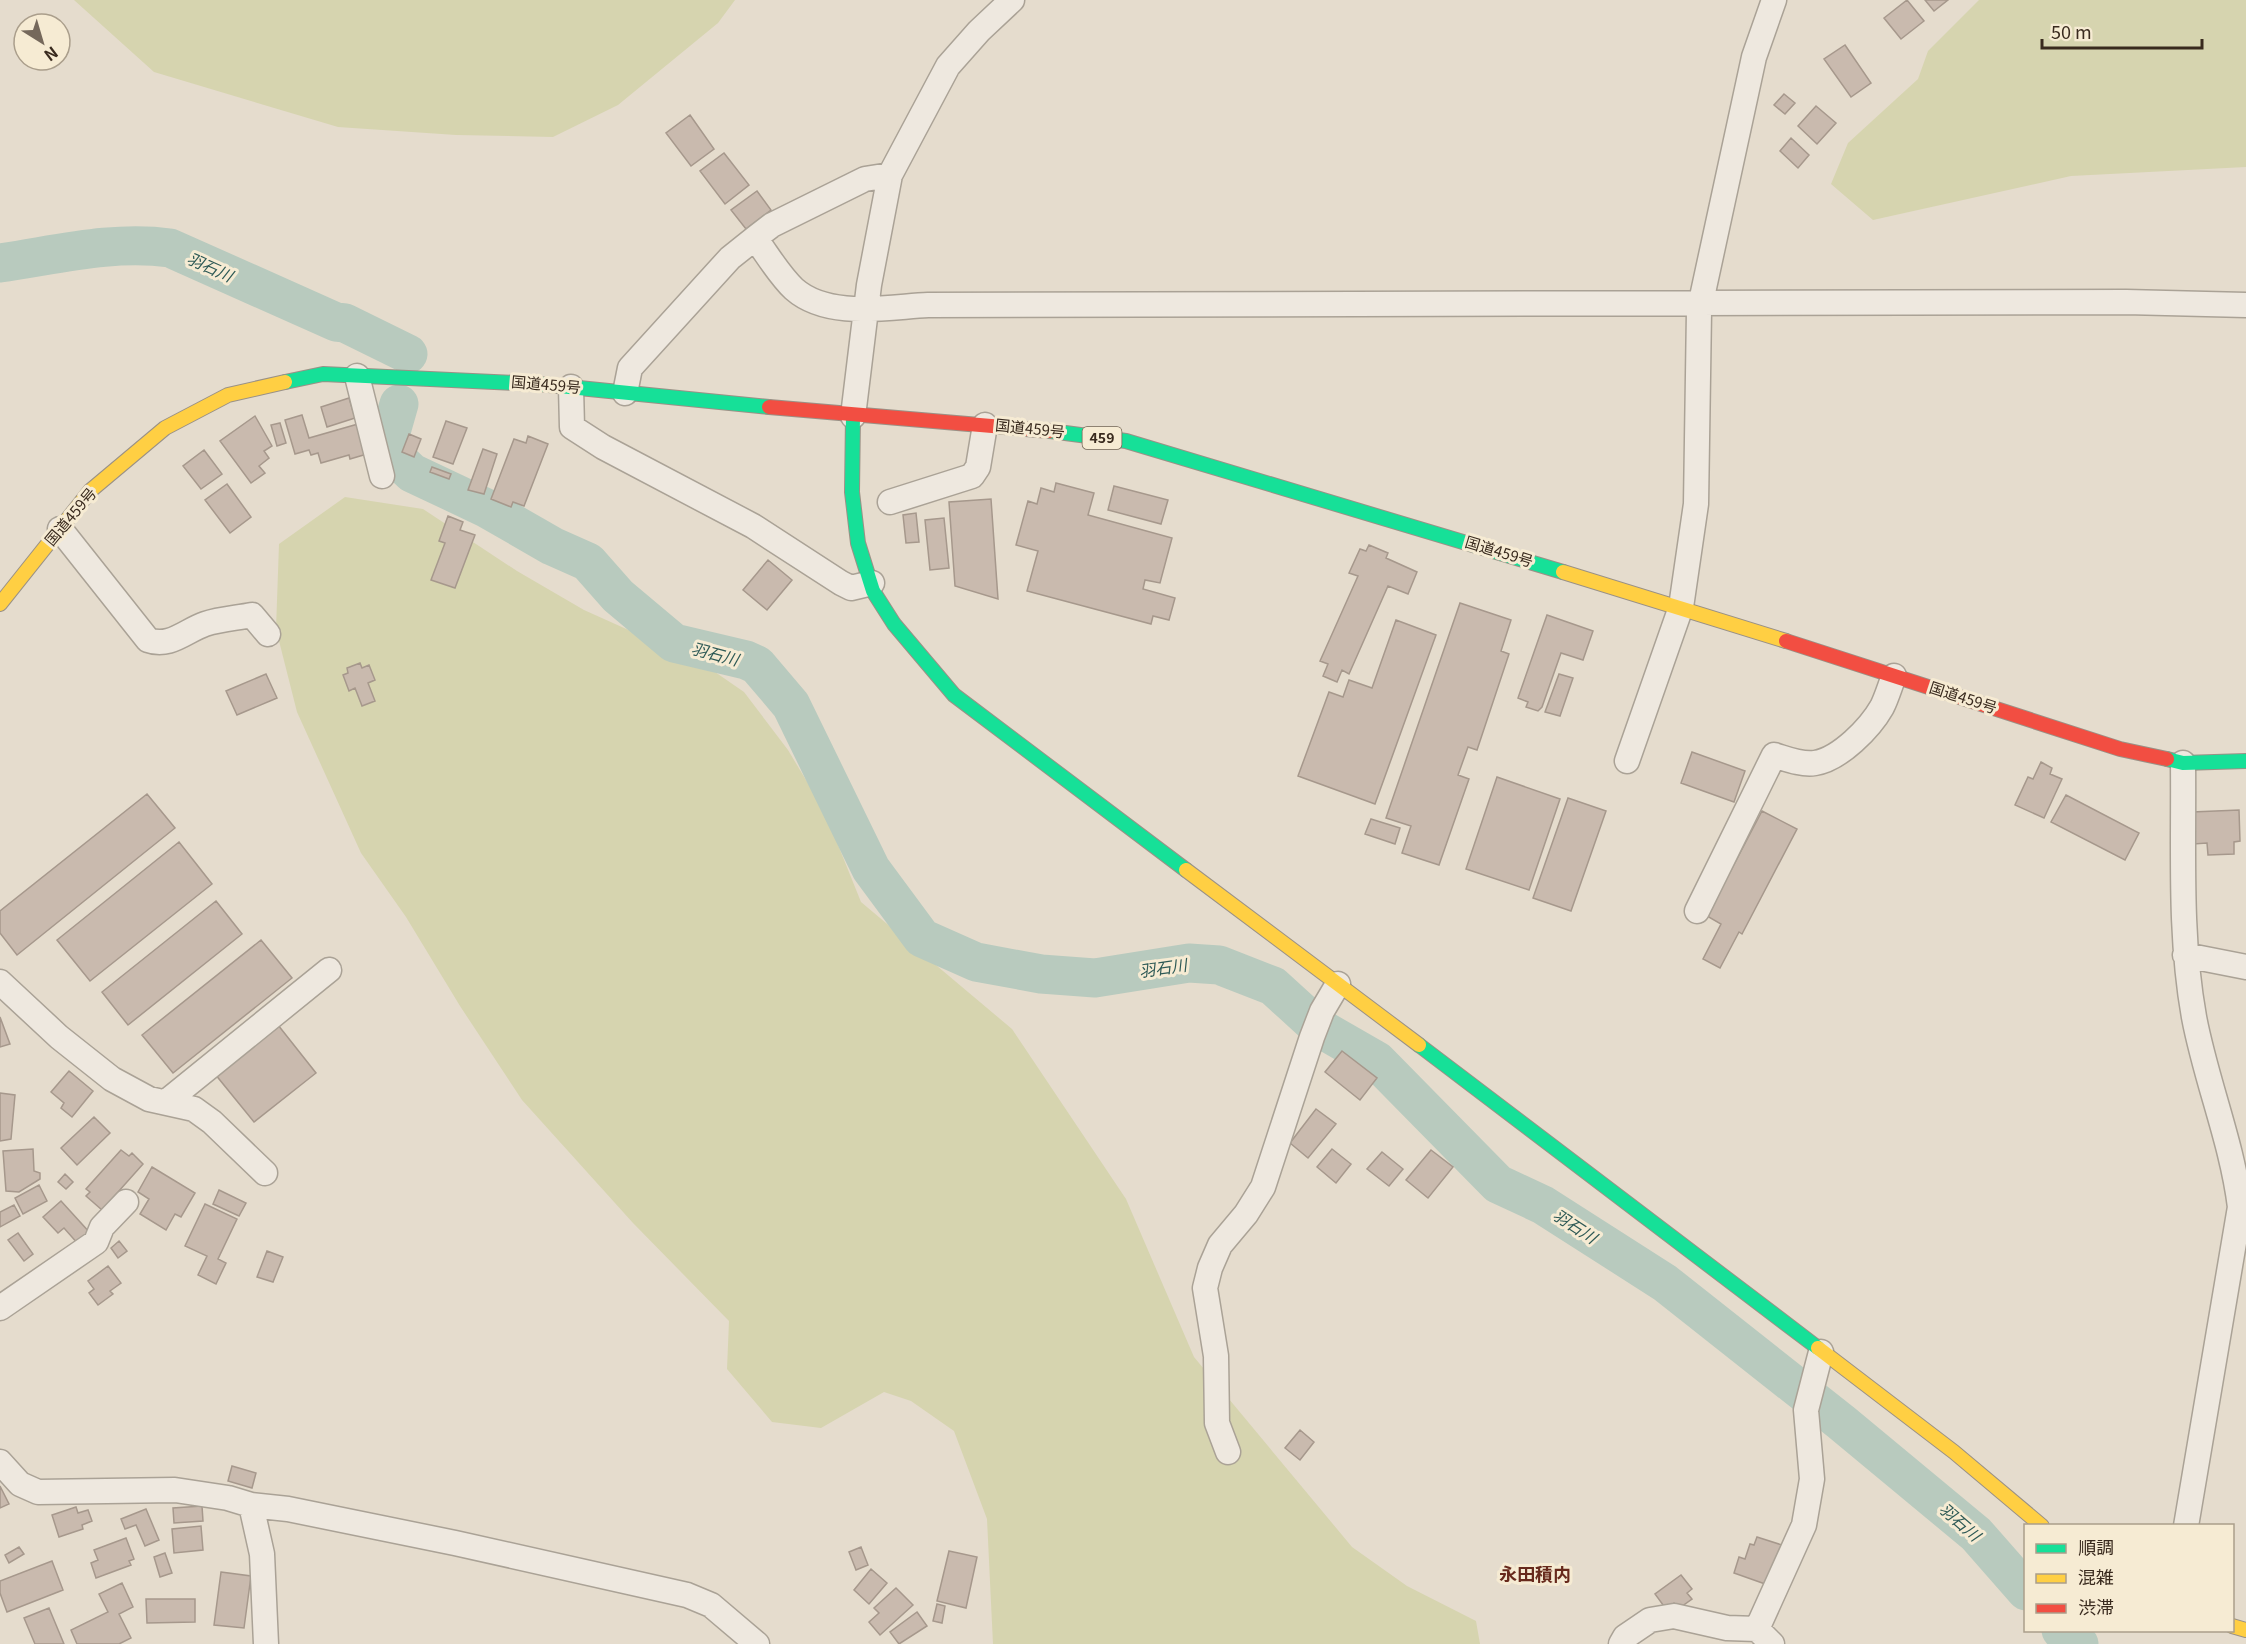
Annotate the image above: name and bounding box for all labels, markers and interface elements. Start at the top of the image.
north arrow [12,12,72,72]
scale bar [2042,12,2202,50]
text: 50 m [2051,18,2092,44]
text: N [40,42,64,68]
water label: 羽石川 [184,245,239,288]
street label: 国道459号 [510,370,582,397]
street label: 国道459号 [994,413,1066,442]
road number: 459 [1082,427,1122,449]
street label: 国道459号 [39,482,100,550]
street label: 国道459号 [1463,530,1536,571]
water label: 羽石川 [689,635,743,671]
street label: 国道459号 [1927,676,2000,717]
water label: 羽石川 [1137,952,1190,982]
water label: 羽石川 [1549,1202,1604,1249]
water label: 羽石川 [1935,1496,1988,1547]
legend [2024,1524,2234,1632]
text: 順調 [2078,1533,2114,1559]
district label: 永田積内 [1499,1560,1571,1586]
text: 混雑 [2078,1563,2114,1589]
text: 渋滞 [2078,1593,2114,1619]

